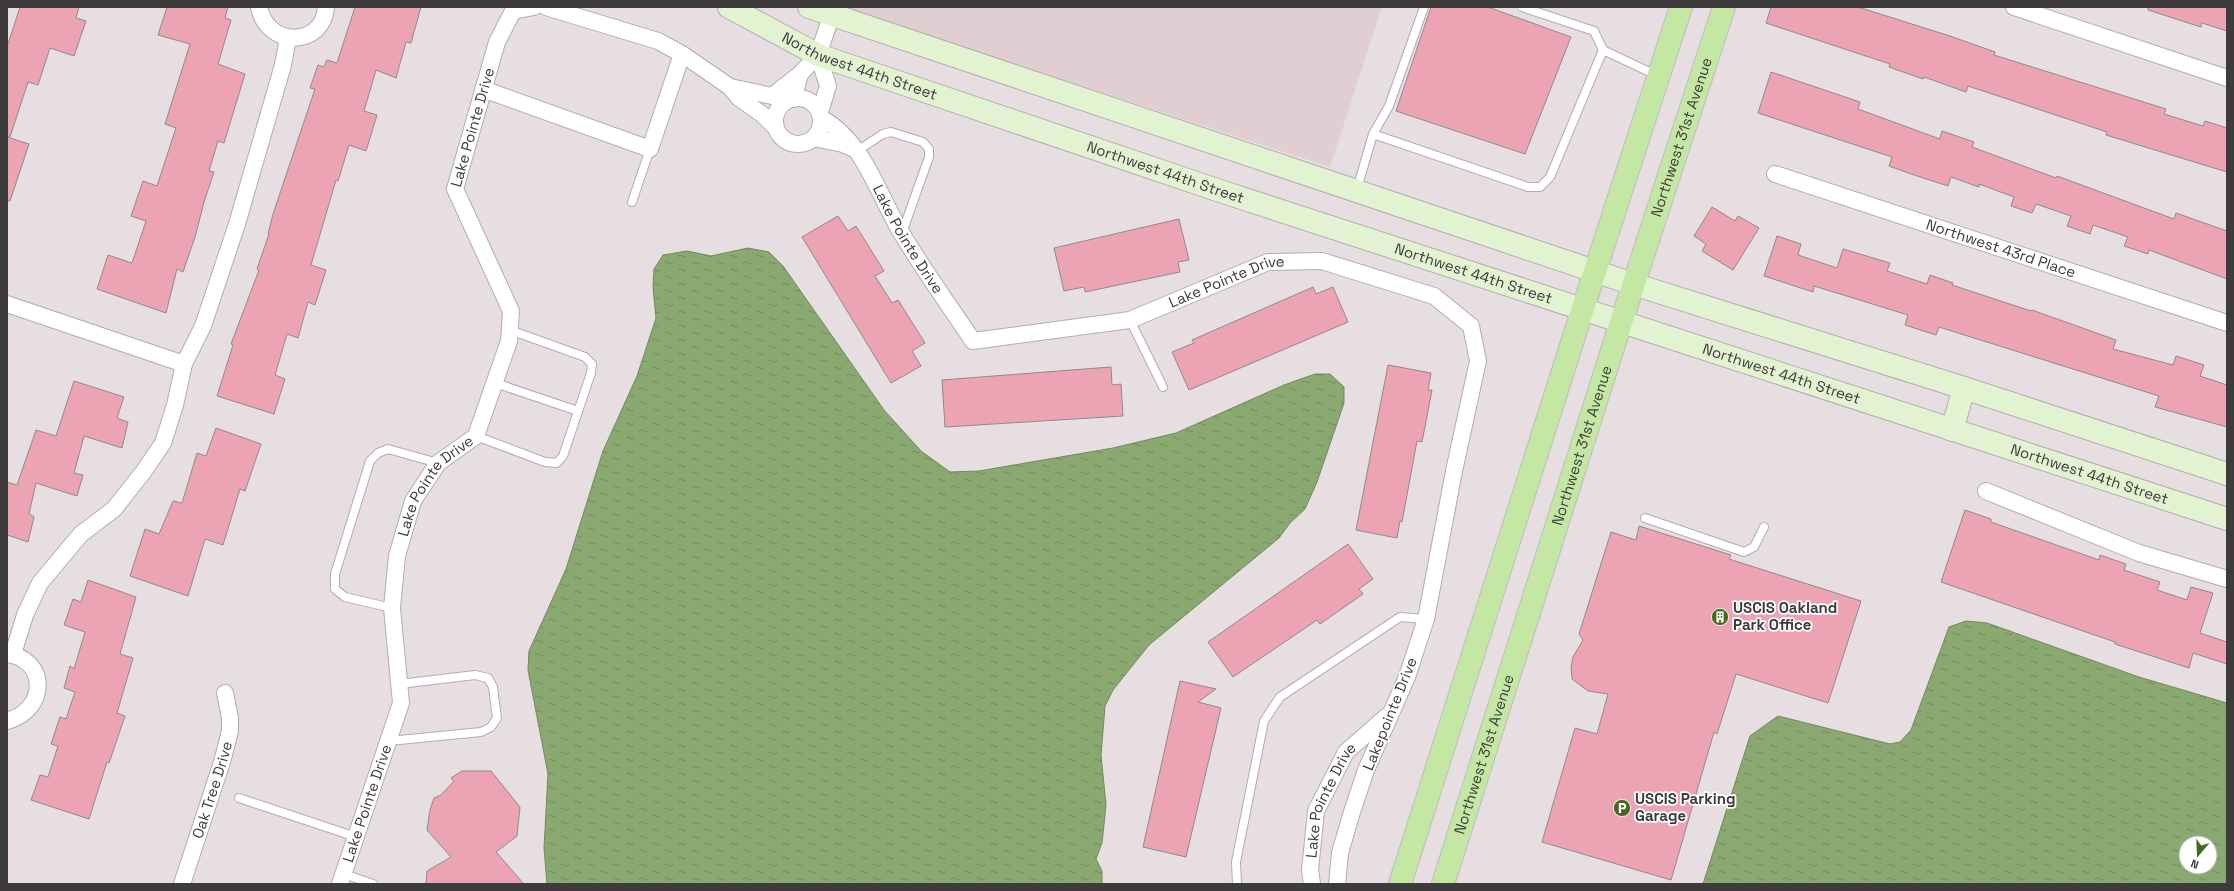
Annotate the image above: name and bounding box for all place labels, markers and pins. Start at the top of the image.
place label: USCIS Oakland Park Office [1733,598,1837,634]
building icon: USCIS Oakland Park Office [1710,607,1730,627]
place label: USCIS Parking Garage [1635,789,1735,825]
parking icon: USCIS Parking Garage [1612,798,1632,818]

